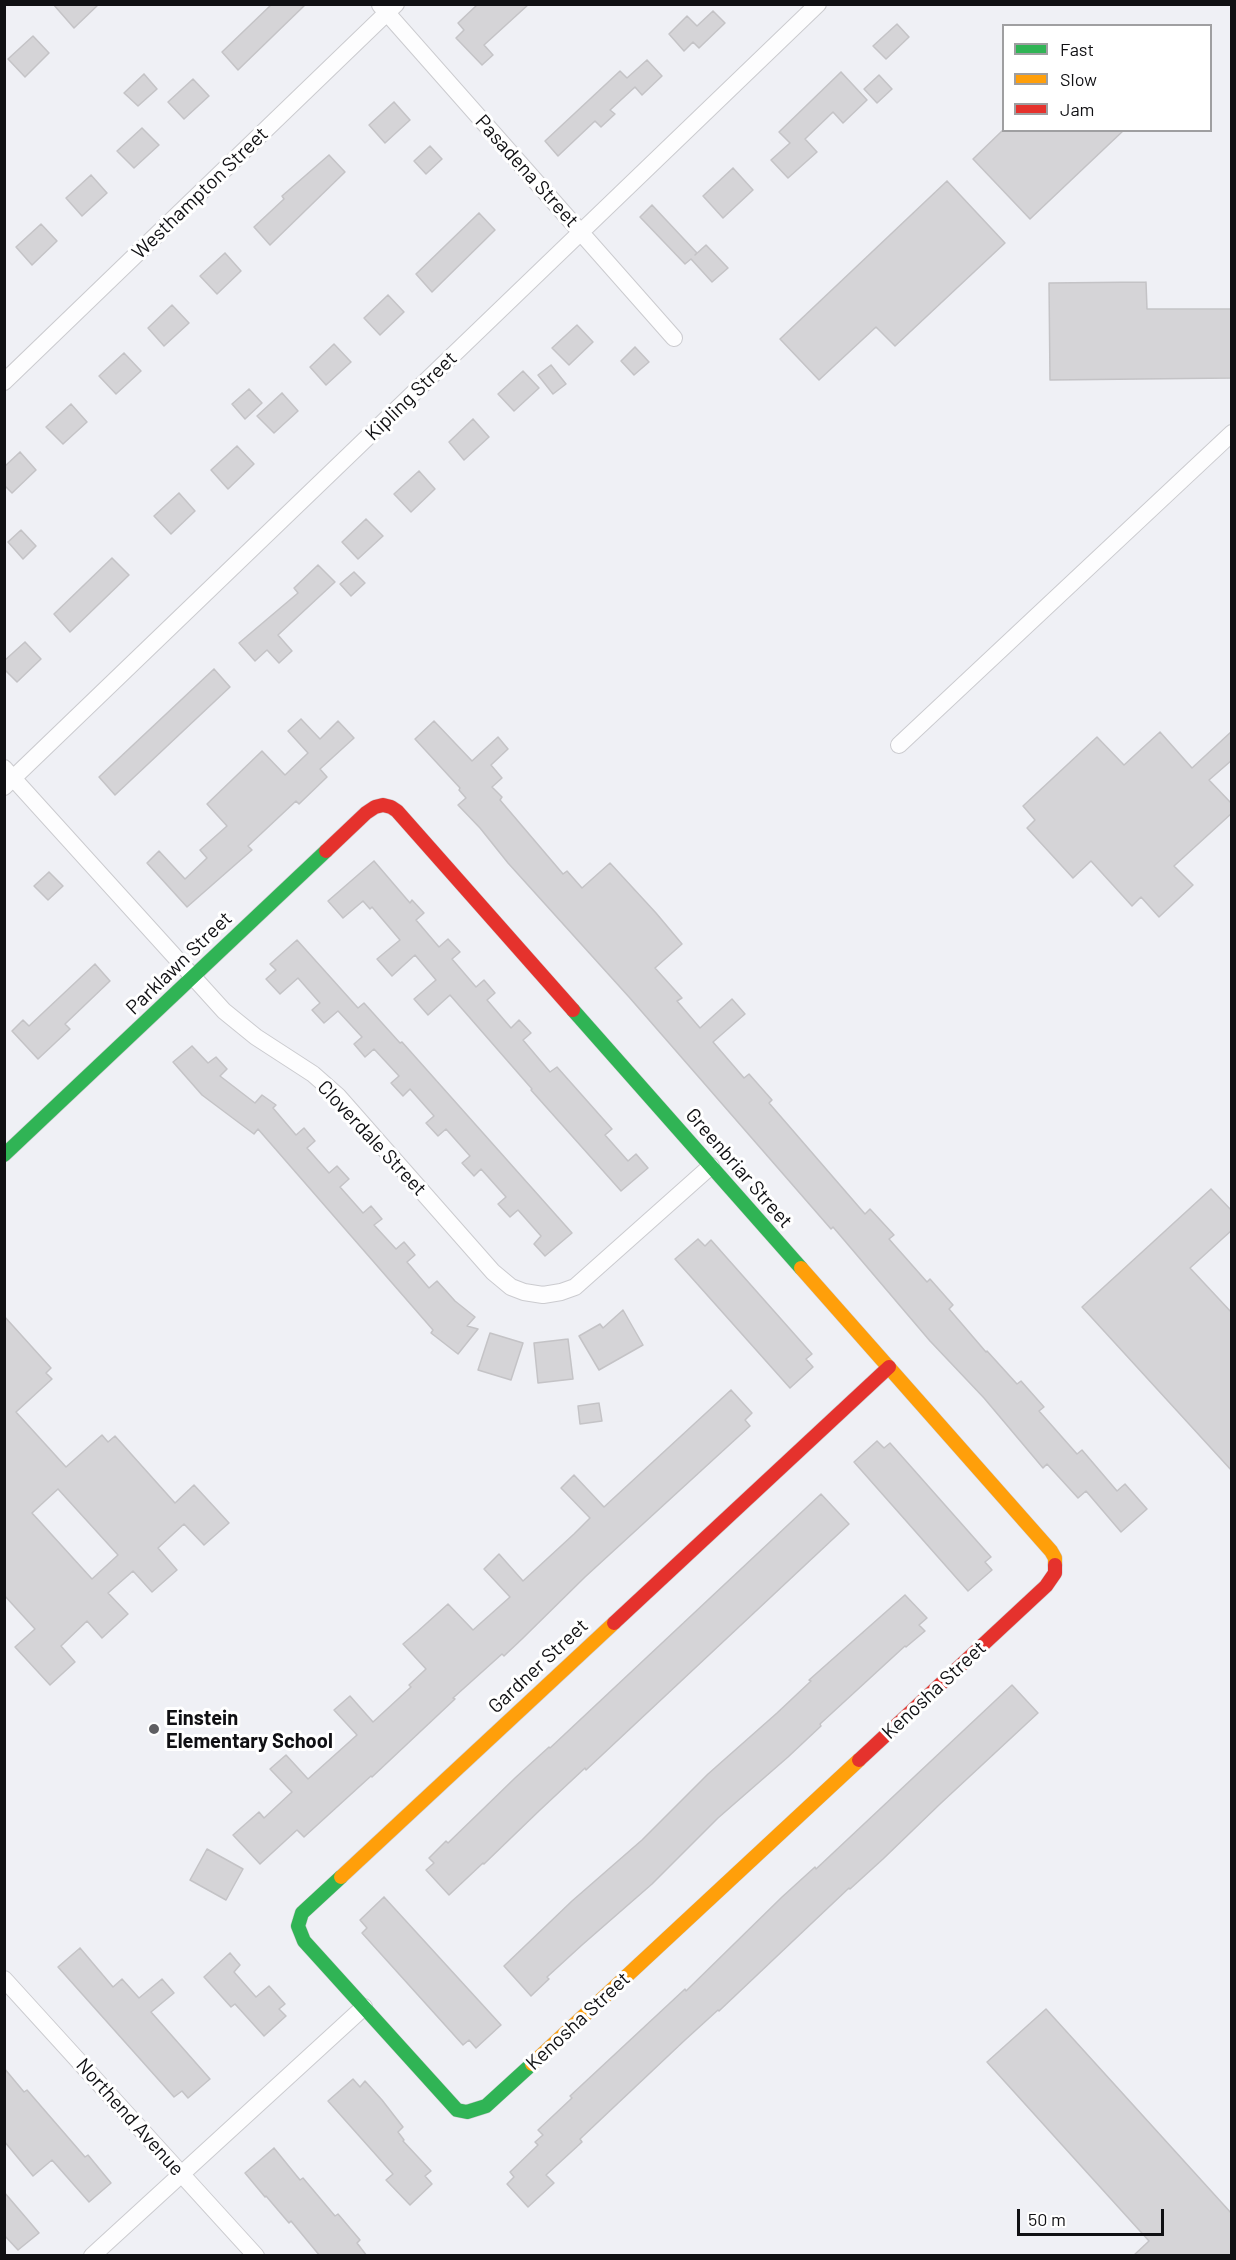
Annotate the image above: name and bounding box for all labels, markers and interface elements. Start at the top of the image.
legend [1002,24,1212,132]
text: Fast [1060,38,1094,60]
text: Slow [1060,68,1097,90]
text: Jam [1060,98,1094,120]
street label: Pasadena Street [470,110,584,232]
street label: Westhampton Street [127,122,273,264]
street label: Kipling Street [360,346,462,446]
street label: Parklawn Street [121,907,237,1019]
street label: Cloverdale Street [312,1075,432,1201]
street label: Greenbriar Street [680,1103,798,1233]
street label: Gardner Street [483,1614,593,1718]
street label: Kenosha Street [877,1636,991,1744]
place label: Einstein Elementary School [166,1706,333,1753]
marker: Einstein Elementary School [147,1722,161,1736]
street label: Kenosha Street [521,1967,635,2075]
street label: Northend Avenue [71,2053,189,2181]
scale bar [1020,2197,1167,2235]
text: 50 m [1028,2208,1066,2230]

